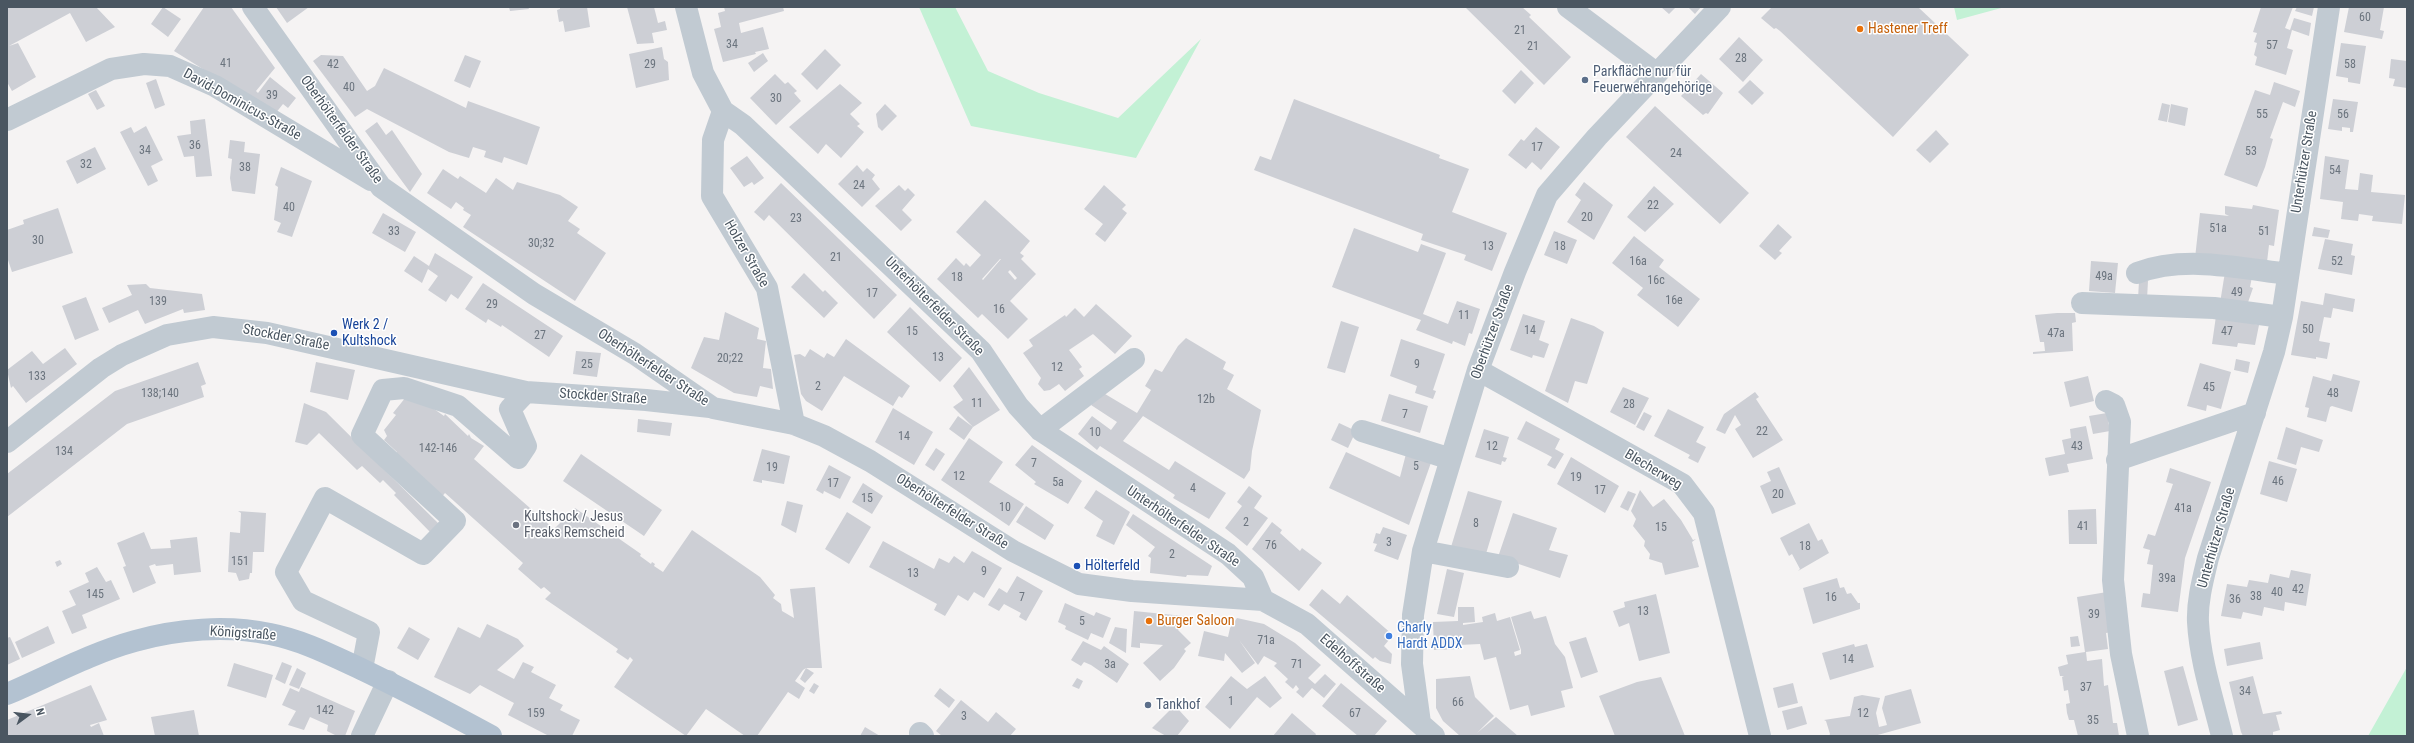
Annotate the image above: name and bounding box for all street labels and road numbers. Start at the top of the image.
street label: David-Dominicus-Straße [180,66,304,144]
street label: Oberhölterfelder Straße [296,73,386,187]
street label: Unterhützer Straße [2289,110,2321,214]
street label: Holzer Straße [720,217,772,291]
street label: Unterhölterfelder Straße [881,254,987,360]
street label: Oberhützer Straße [1468,282,1518,382]
street label: Stockder Straße [241,321,331,355]
street label: Oberhölterfelder Straße [594,326,712,410]
street label: Stockder Straße [559,386,647,408]
street label: Blecherweg [1621,446,1685,494]
street label: Oberhölterfelder Straße [893,471,1011,553]
street label: Unterhölterfelder Straße [1123,483,1243,571]
street label: Unterhützer Straße [2195,486,2239,590]
street label: Königstraße [209,623,277,645]
street label: Edelhoffstraße [1316,631,1388,697]

